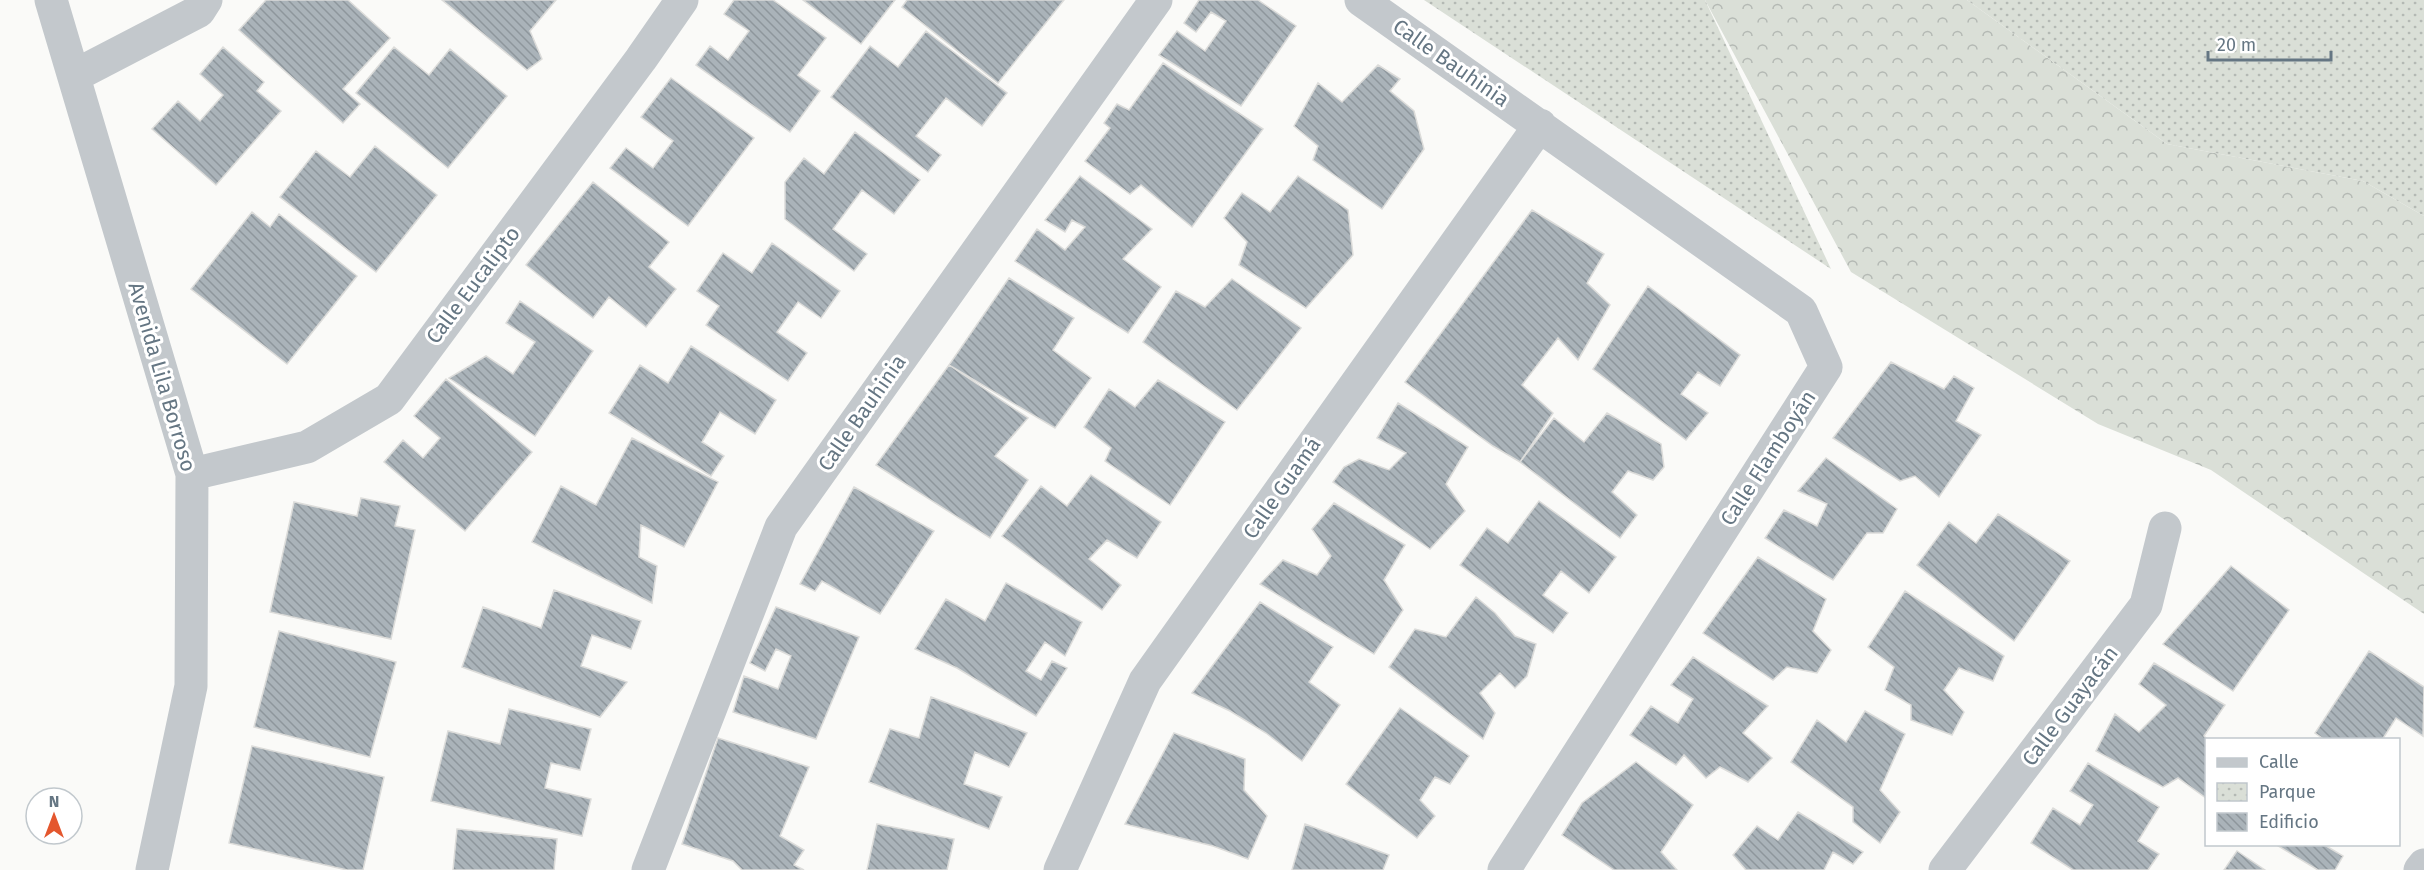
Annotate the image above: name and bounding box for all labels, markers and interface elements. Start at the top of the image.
street label: Calle Bauhinia [1388,13,1514,113]
scale bar [2208,24,2331,62]
text: 20 m [2217,34,2256,56]
street label: Calle Eucalipto [420,221,526,349]
street label: Avenida Lila Borroso [123,279,201,475]
street label: Calle Bauhinia [812,350,912,476]
street label: Calle Flamboyán [1715,386,1821,530]
street label: Calle Guamá [1237,432,1327,544]
street label: Calle Guayacán [2016,641,2124,771]
legend [2205,738,2400,846]
text: Calle [2259,751,2299,773]
text: Parque [2259,781,2316,803]
north arrow [24,786,84,846]
text: N [49,792,59,811]
text: Edificio [2259,811,2319,833]

